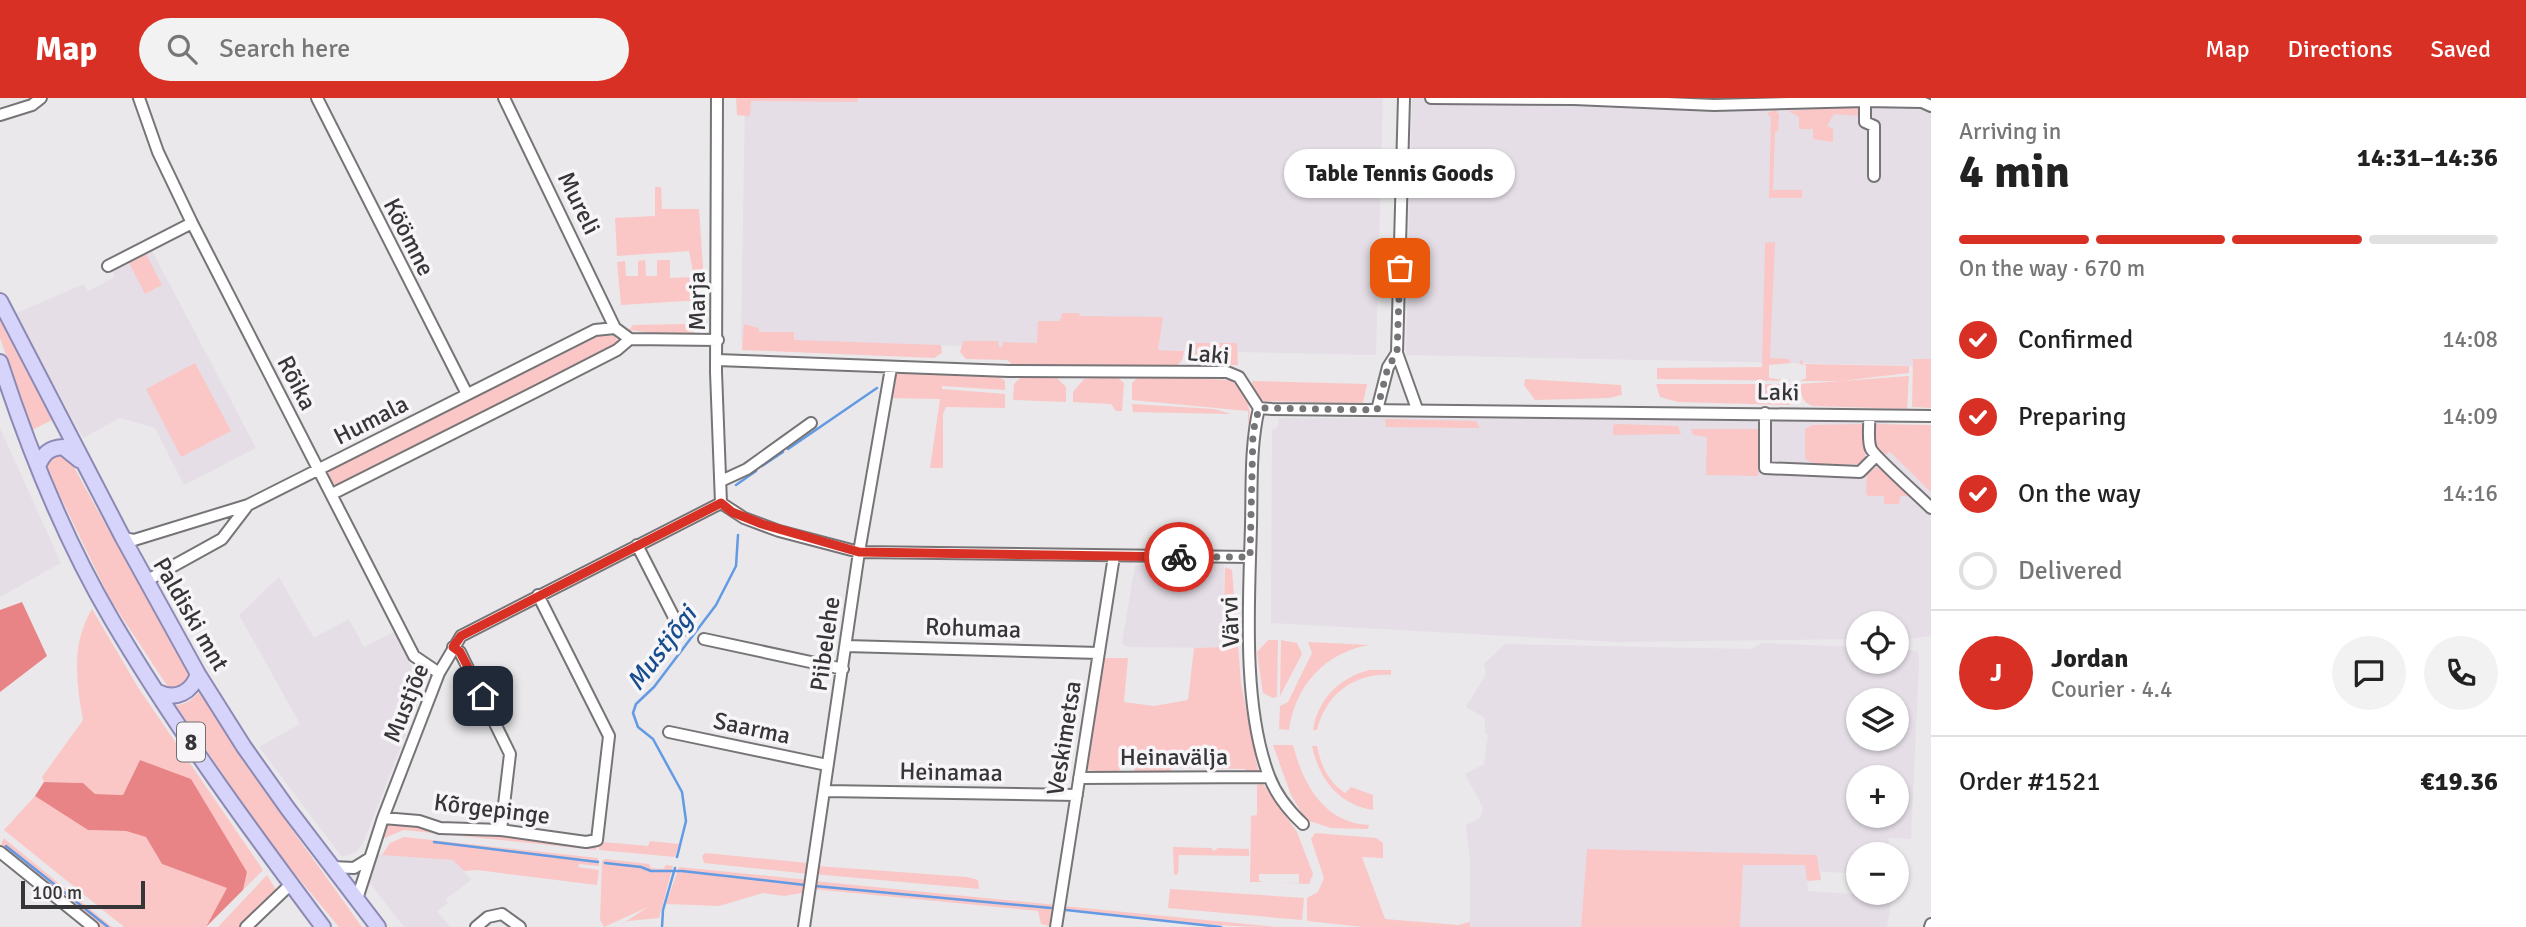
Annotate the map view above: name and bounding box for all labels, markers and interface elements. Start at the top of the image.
search box [139,18,629,81]
text: Map [35,29,97,70]
icon: search [163,30,201,68]
text: Search here [219,33,350,65]
text: Map [2205,34,2250,64]
text: Directions [2288,34,2393,64]
text: Saved [2431,34,2491,64]
text: Arriving in [1959,117,2061,146]
text: 14:31–14:36 [2357,142,2498,174]
text: 4 min [1959,144,2070,200]
callout: Table Tennis Goods [1284,149,1516,198]
text: Table Tennis Goods [1306,159,1493,188]
street label: Mureli [551,167,607,239]
street label: Köömne [377,193,441,281]
pin [1370,238,1430,298]
icon: bag [1381,249,1419,287]
text: On the way · 670 m [1959,254,2145,283]
street label: Marja [682,271,712,331]
icon: check [1959,321,1997,359]
text: Confirmed [2018,324,2133,356]
text: 14:08 [2442,325,2498,354]
street label: Laki [1185,337,1231,371]
street label: Rõika [271,351,323,415]
street label: Laki [1756,377,1800,407]
street label: Humala [329,389,413,451]
icon: check [1959,398,1997,436]
text: Preparing [2018,401,2126,433]
text: 14:09 [2442,402,2498,431]
icon: check [1959,475,1997,513]
text: On the way [2018,478,2141,510]
text: 14:16 [2442,479,2498,508]
courier [1144,522,1214,592]
icon: bike [1160,538,1198,576]
street label: Paldiski mnt [146,552,236,676]
text: Delivered [2018,555,2123,587]
street label: Piibelehe [804,595,846,693]
street label: Värvi [1214,596,1246,648]
water label: Mustjõgi [620,598,706,697]
street label: Rohumaa [924,611,1022,645]
map controls [1846,611,1909,905]
button: locate [1846,611,1909,674]
button: chat [2332,636,2406,710]
button: phone [2424,636,2498,710]
text: Jordan [2051,643,2128,675]
text: J [1990,657,2002,689]
street label: Mustjõe [377,659,435,747]
pin [453,666,513,726]
text: Courier · 4.4 [2051,675,2172,704]
icon: home [464,677,502,715]
street label: Veskimetsa [1040,679,1088,797]
button: layers [1846,688,1909,751]
street label: Saarma [711,705,793,751]
road number: 8 [177,722,205,762]
street label: Heinavälja [1120,742,1228,772]
street label: Heinamaa [899,756,1003,788]
button: + [1846,765,1909,828]
text: Order #1521 [1959,766,2100,798]
text: €19.36 [2420,766,2498,798]
street label: Kõrgepinge [432,787,552,831]
button: − [1846,842,1909,905]
scale bar [21,878,145,910]
text: 100 m [32,881,82,905]

